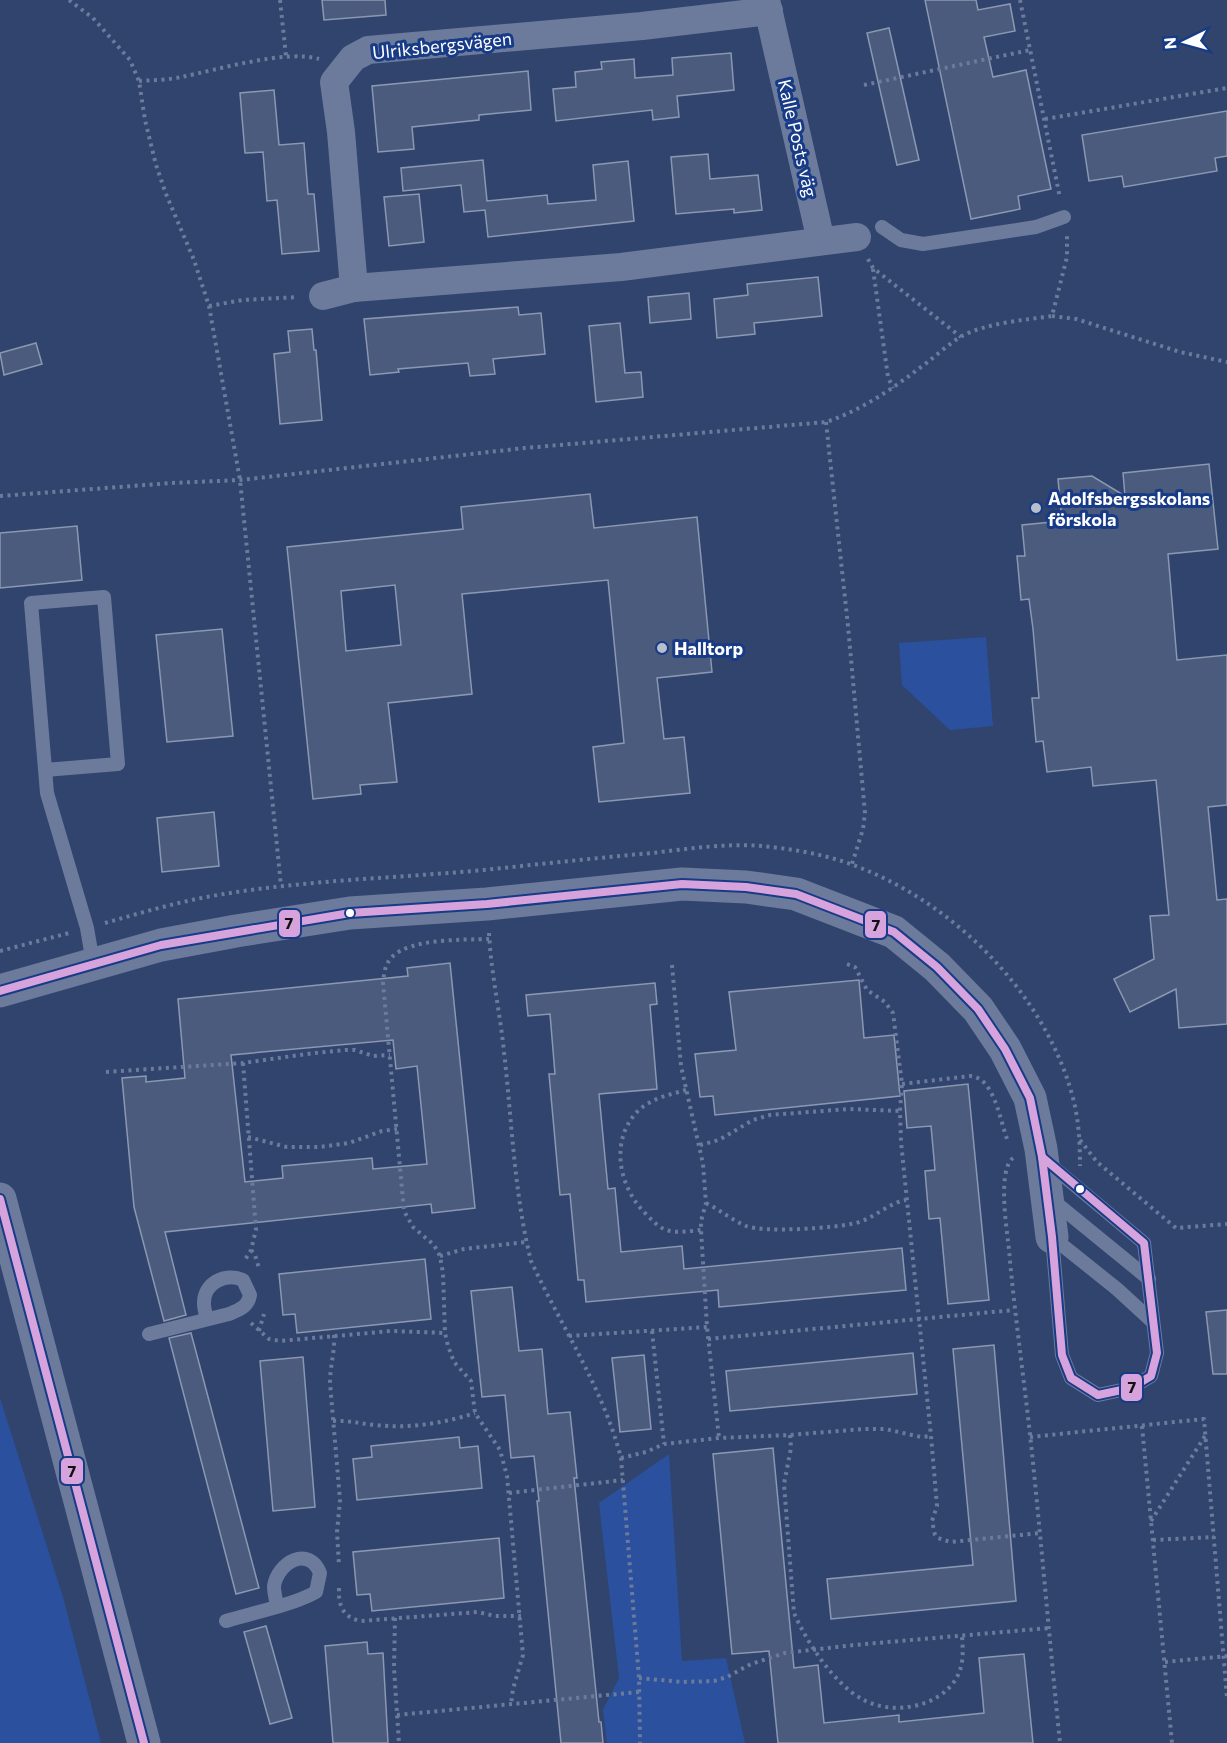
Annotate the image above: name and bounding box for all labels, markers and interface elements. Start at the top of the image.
north arrow [1155,12,1215,72]
street label: Ulriksbergsvägen [371,27,513,63]
text: N [1160,37,1180,50]
street label: Kalle Posts väg [774,77,822,199]
place label: Adolfsbergsskolans förskola [1048,487,1210,530]
marker: Adolfsbergsskolans förskola [1029,501,1043,515]
place label: Halltorp [674,637,744,659]
marker: Halltorp [655,641,669,655]
unlabelled marker [344,907,356,919]
line badge: 7 [278,909,301,938]
line badge: 7 [864,910,887,939]
text: 7 [285,913,294,932]
text: 7 [872,915,881,934]
unlabelled marker [1074,1183,1086,1195]
line badge: 7 [1120,1373,1143,1402]
text: 7 [1128,1377,1137,1396]
line badge: 7 [60,1457,84,1485]
text: 7 [68,1461,77,1480]

